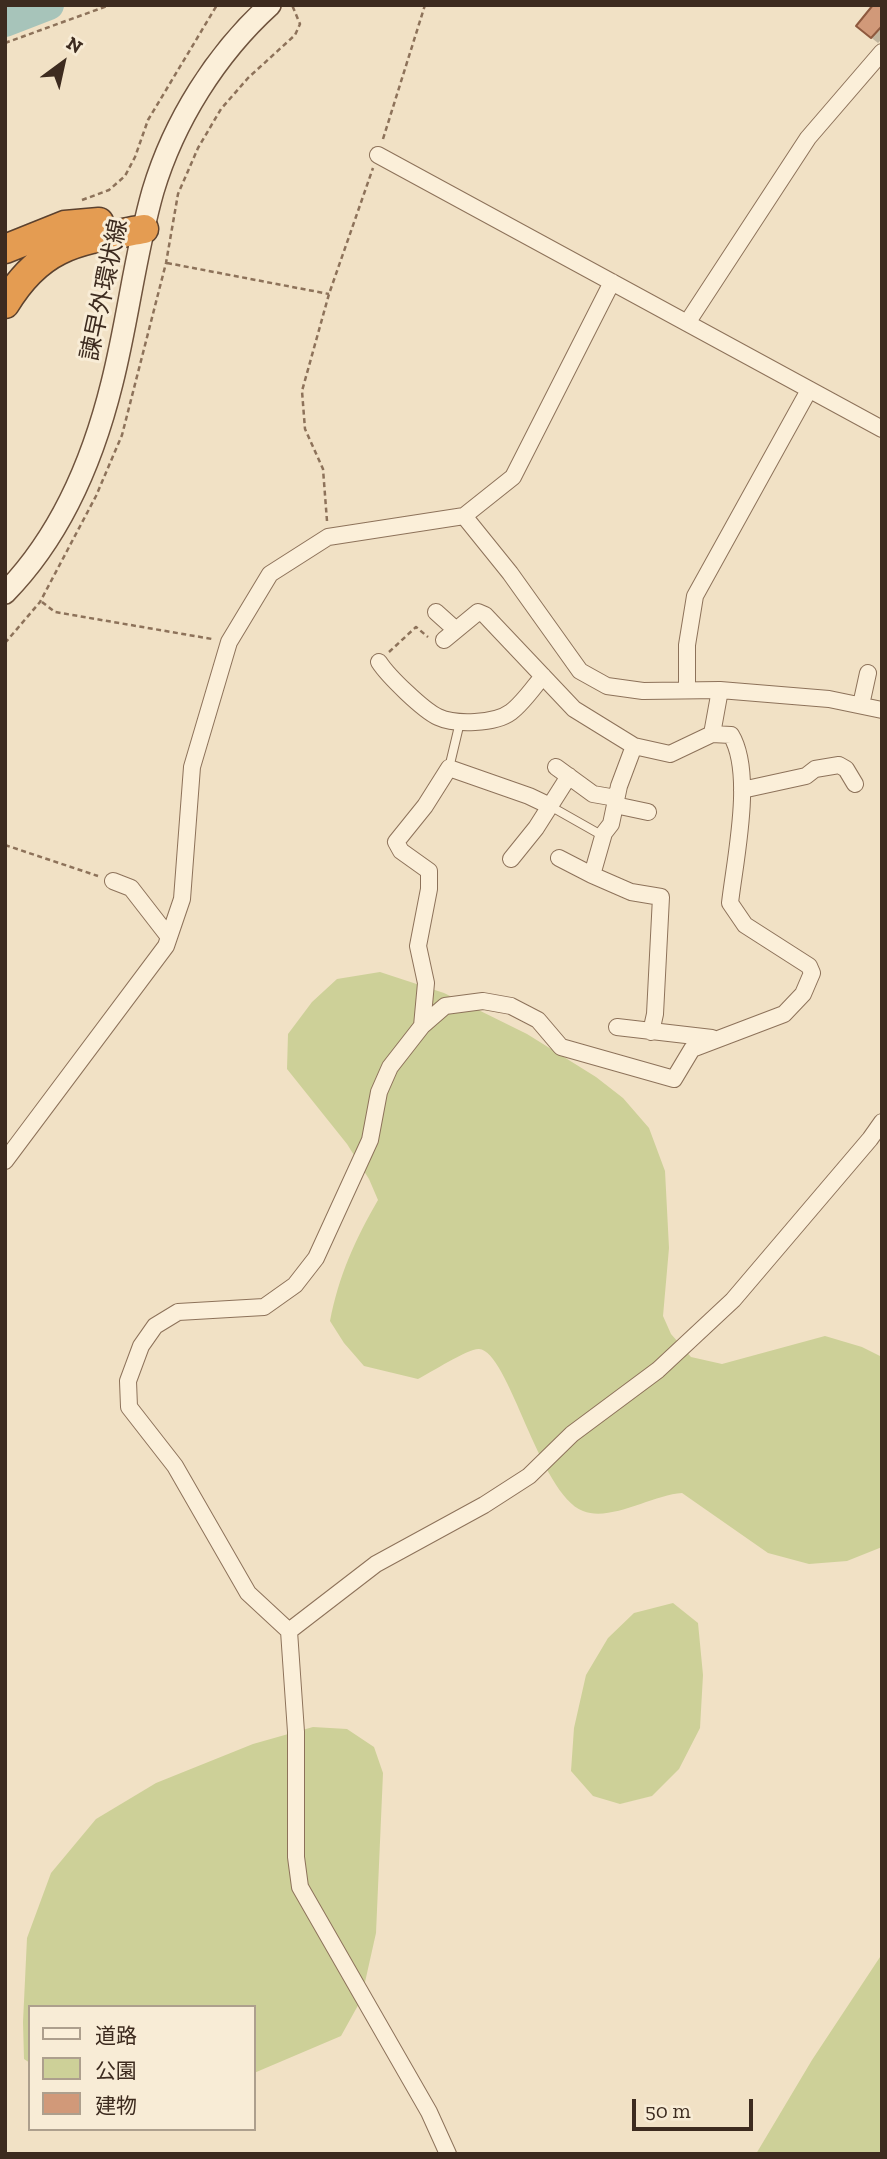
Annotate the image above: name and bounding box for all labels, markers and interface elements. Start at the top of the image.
north arrow [28,28,98,98]
text: N [62,31,87,59]
street label: 諫早外環状線 [76,217,134,363]
legend [28,2005,256,2131]
text: 道路 [95,2023,137,2048]
text: 公園 [95,2058,137,2083]
scale bar [635,2086,756,2130]
text: 建物 [95,2093,137,2118]
text: 50 m [645,2098,691,2123]

